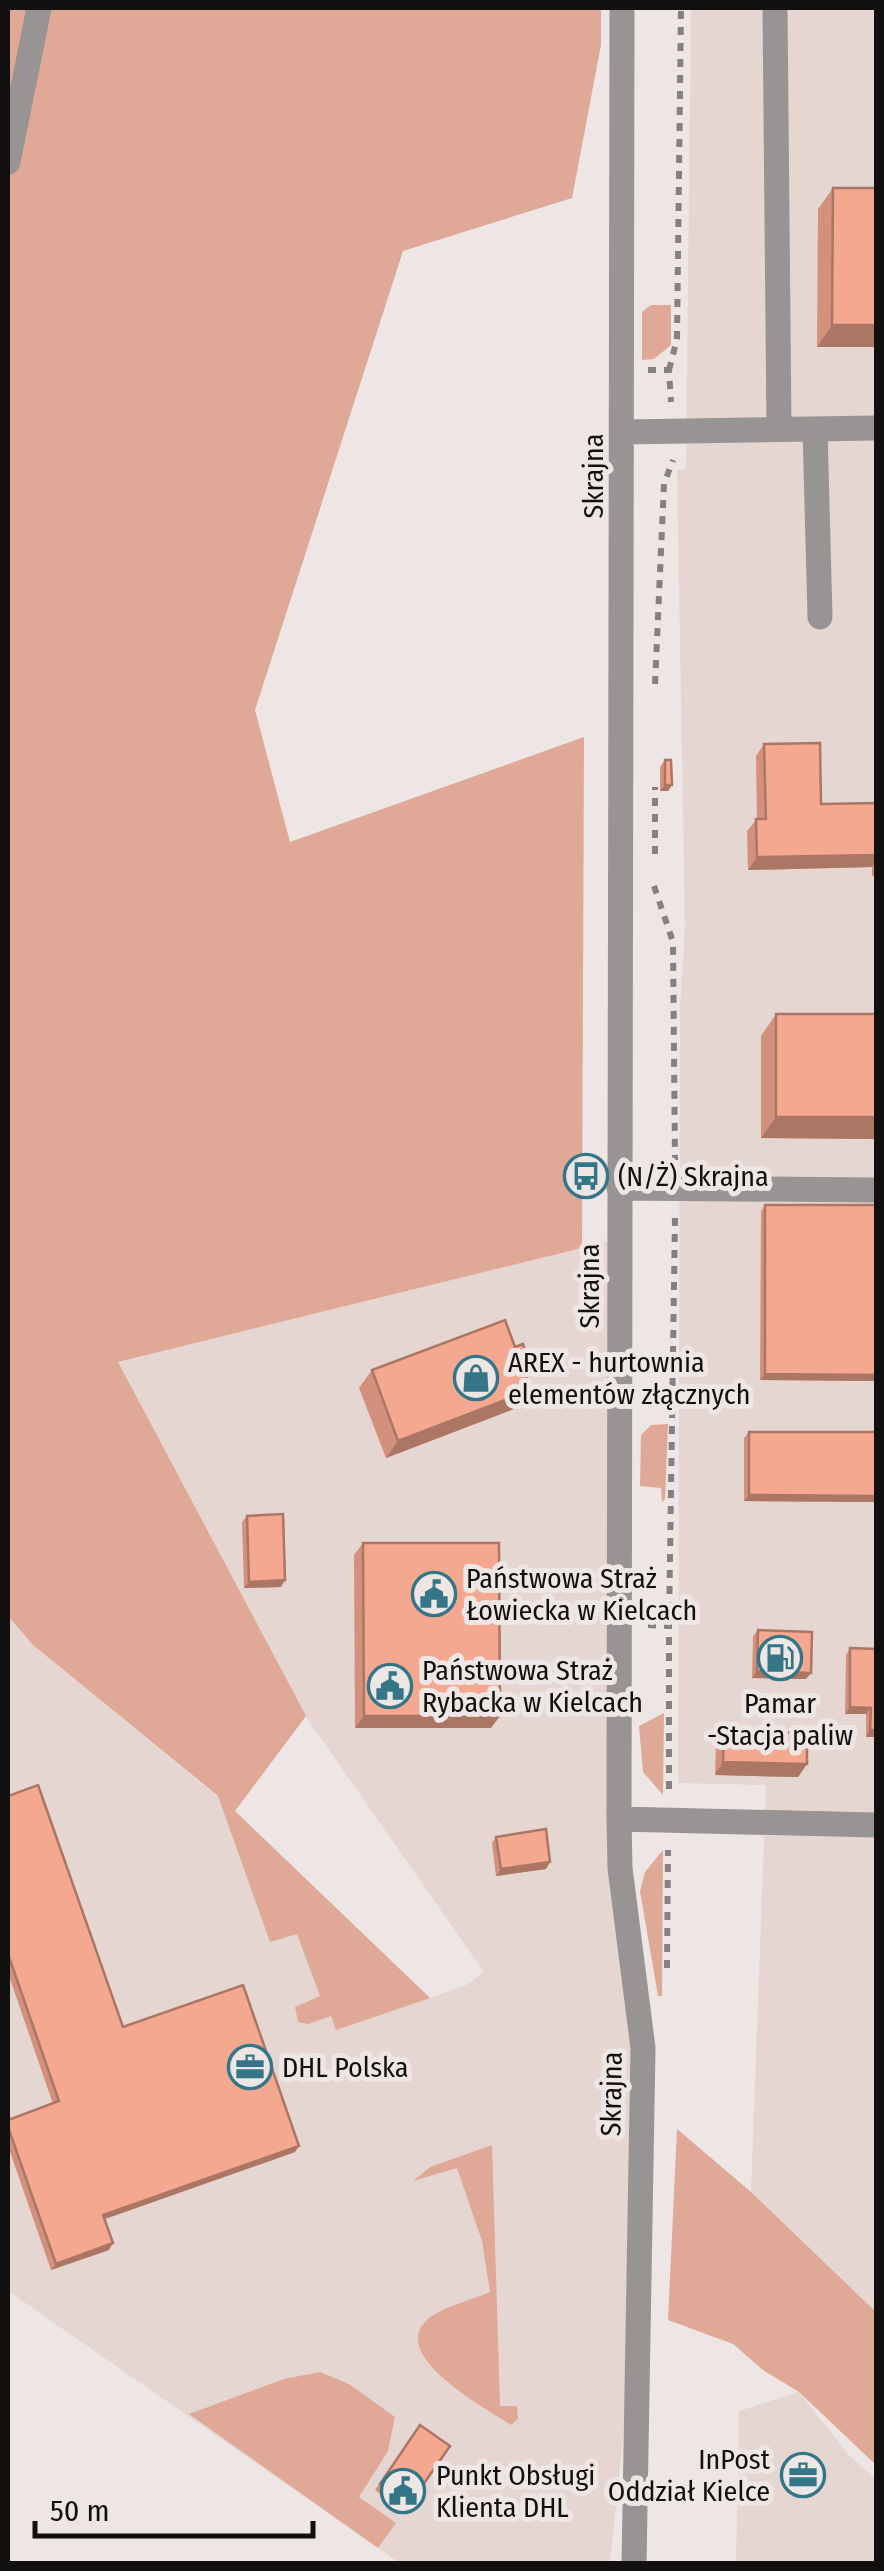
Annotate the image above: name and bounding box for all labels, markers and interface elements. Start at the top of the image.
street label: Skrajna [577,434,610,518]
bus stop icon: (N/Ż) Skrajna [563,1153,609,1199]
place label: (N/Ż) Skrajna [618,1160,769,1193]
street label: Skrajna [573,1244,606,1328]
place label: AREX - hurtownia elementów złącznych [508,1346,751,1411]
shop icon: AREX - hurtownia elementów złącznych [453,1355,499,1401]
place label: Państwowa Straż Łowiecka w Kielcach [466,1562,697,1627]
public building icon: Państwowa Straż Łowiecka w Kielcach [411,1571,457,1617]
fuel station icon: Pamar -Stacja paliw [757,1635,803,1681]
place label: Państwowa Straż Rybacka w Kielcach [422,1654,643,1719]
public building icon: Państwowa Straż Rybacka w Kielcach [367,1663,413,1709]
place label: Pamar -Stacja paliw [707,1687,853,1752]
office icon: DHL Polska [227,2044,273,2090]
place label: DHL Polska [282,2051,408,2084]
street label: Skrajna [594,2051,629,2137]
place label: InPost Oddział Kielce [608,2443,771,2508]
office icon: InPost Oddział Kielce [780,2452,826,2498]
place label: Punkt Obsługi Klienta DHL [436,2459,595,2524]
public building icon: Punkt Obsługi Klienta DHL [380,2468,426,2514]
scale bar [35,2476,312,2538]
text: 50 m [50,2493,110,2529]

